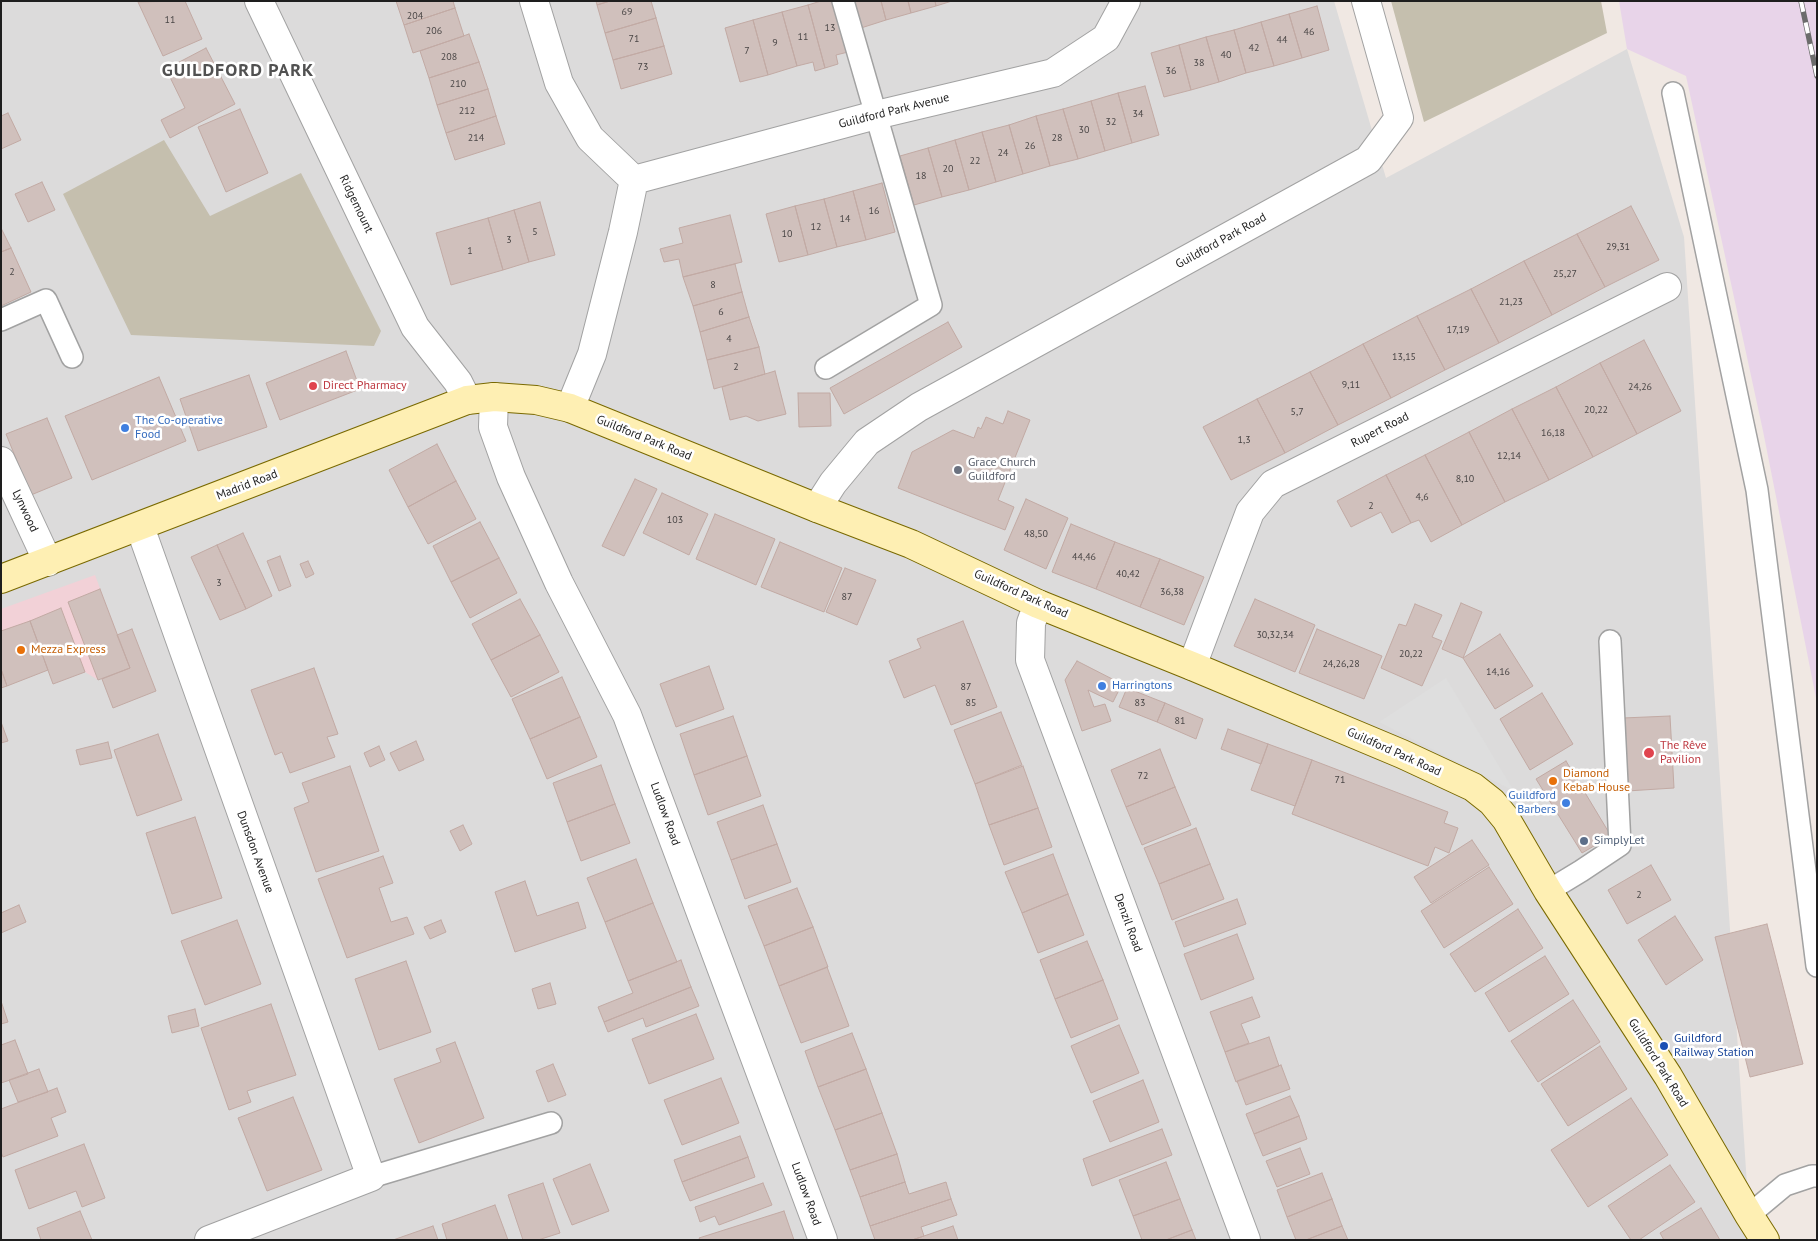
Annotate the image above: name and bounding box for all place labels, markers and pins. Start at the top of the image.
place label: Direct Pharmacy [323,379,407,393]
marker: Direct Pharmacy [307,380,319,392]
place label: The Co-operative Food [135,414,223,442]
marker: The Co-operative Food [119,422,131,434]
place label: Grace Church Guildford [968,456,1036,484]
marker: Grace Church Guildford [952,464,964,476]
place label: Mezza Express [31,643,106,657]
marker: Mezza Express [15,644,27,656]
place label: Harringtons [1112,679,1172,693]
marker: Harringtons [1096,680,1108,692]
place label: The Rêve Pavilion [1660,739,1707,767]
marker: The Rêve Pavilion [1642,746,1656,760]
place label: Diamond Kebab House [1563,767,1630,795]
marker: Diamond Kebab House [1547,775,1559,787]
place label: Guildford Barbers [1508,789,1556,817]
marker: Guildford Barbers [1560,797,1572,809]
place label: SimplyLet [1594,834,1645,848]
marker: SimplyLet [1578,835,1590,847]
place label: Guildford Railway Station [1674,1032,1754,1060]
marker: Guildford Railway Station [1658,1040,1670,1052]

